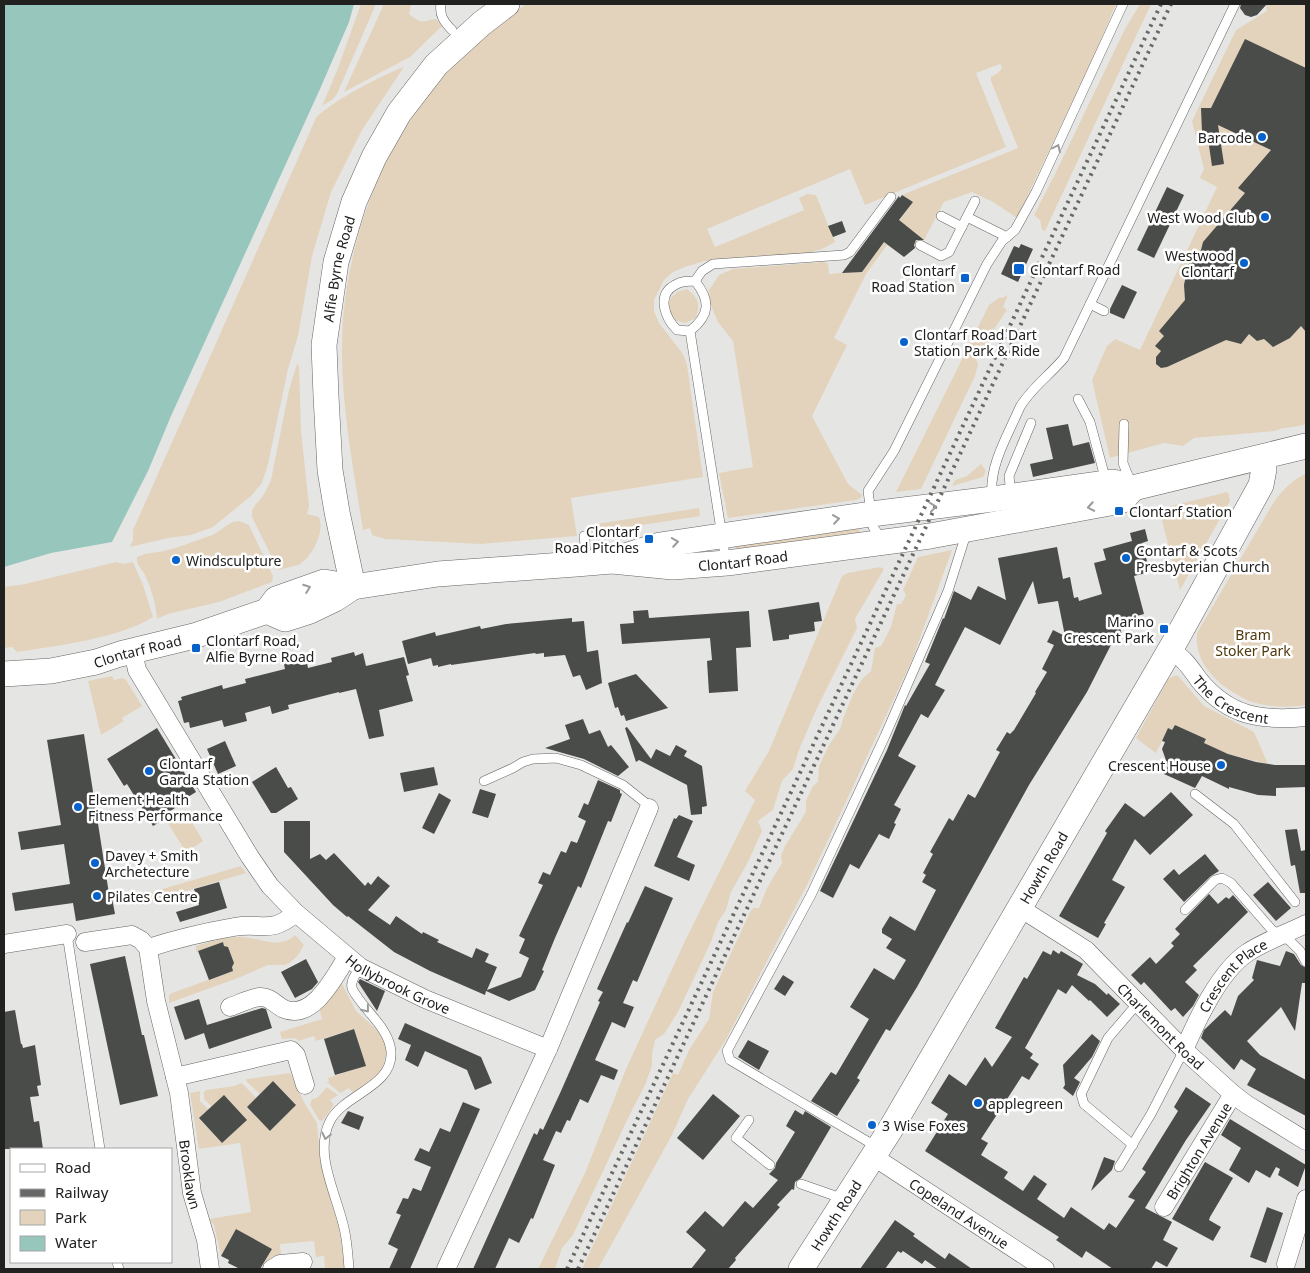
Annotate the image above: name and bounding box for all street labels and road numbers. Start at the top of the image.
street label: Alfie Byrne Road [318,213,359,323]
street label: Clontarf Road [697,545,789,575]
street label: Clontarf Road [91,630,183,672]
street label: The Crescent [1189,671,1269,727]
street label: Howth Road [1015,828,1072,907]
street label: Crescent Place [1194,934,1270,1016]
street label: Hollybrook Grove [342,950,453,1018]
street label: Charlemont Road [1114,978,1209,1073]
street label: Brighton Avenue [1161,1098,1235,1203]
street label: Brooklawn [176,1138,206,1211]
street label: Copeland Avenue [906,1173,1013,1253]
street label: Howth Road [806,1176,865,1254]

